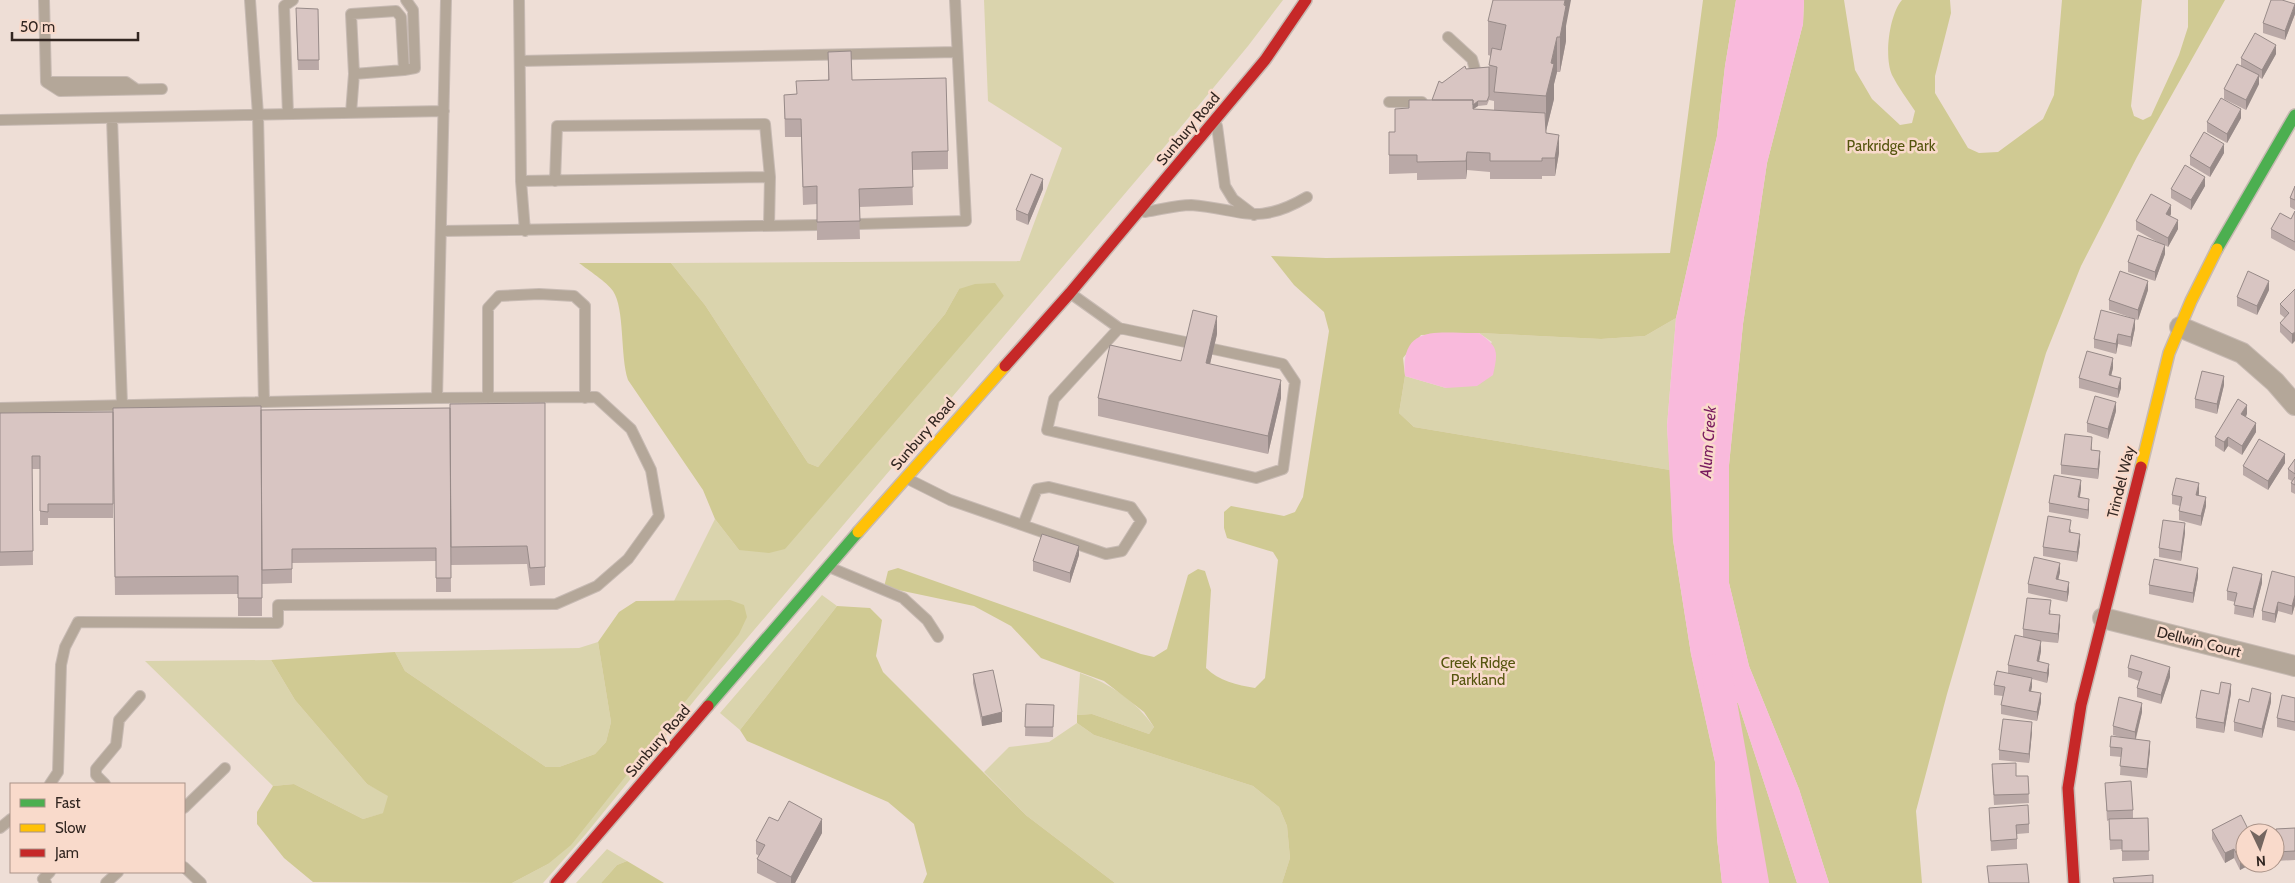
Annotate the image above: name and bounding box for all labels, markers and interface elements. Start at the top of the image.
scale bar [12,10,139,42]
text: 50 m [20,18,55,36]
street label: Sunbury Road [1152,89,1224,169]
park label: Parkridge Park [1847,137,1936,155]
street label: Sunbury Road [887,394,959,474]
water label: Alum Creek [1696,404,1720,480]
street label: Trindel Way [2103,444,2139,520]
street label: Dellwin Court [2155,623,2243,661]
park label: Creek Ridge Parkland [1441,654,1516,689]
street label: Sunbury Road [622,701,694,781]
legend [10,783,185,873]
text: Fast [55,794,80,812]
text: Slow [55,819,86,837]
north arrow [2235,823,2285,873]
text: Jam [54,844,79,862]
text: N [2255,852,2266,870]

